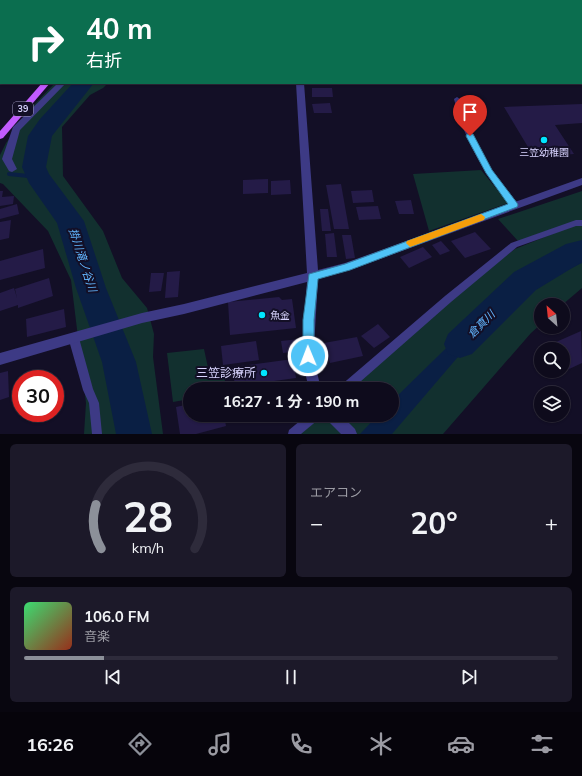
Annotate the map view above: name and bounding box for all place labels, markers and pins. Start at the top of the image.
pin [453,95,487,136]
marker: 三笠幼稚園 [539,135,549,145]
place label: 三笠幼稚園 [519,146,569,159]
place label: 魚金 [270,309,290,322]
marker: 魚金 [257,310,267,320]
place label: 三笠診療所 [196,365,256,380]
marker: 三笠診療所 [259,368,269,378]

